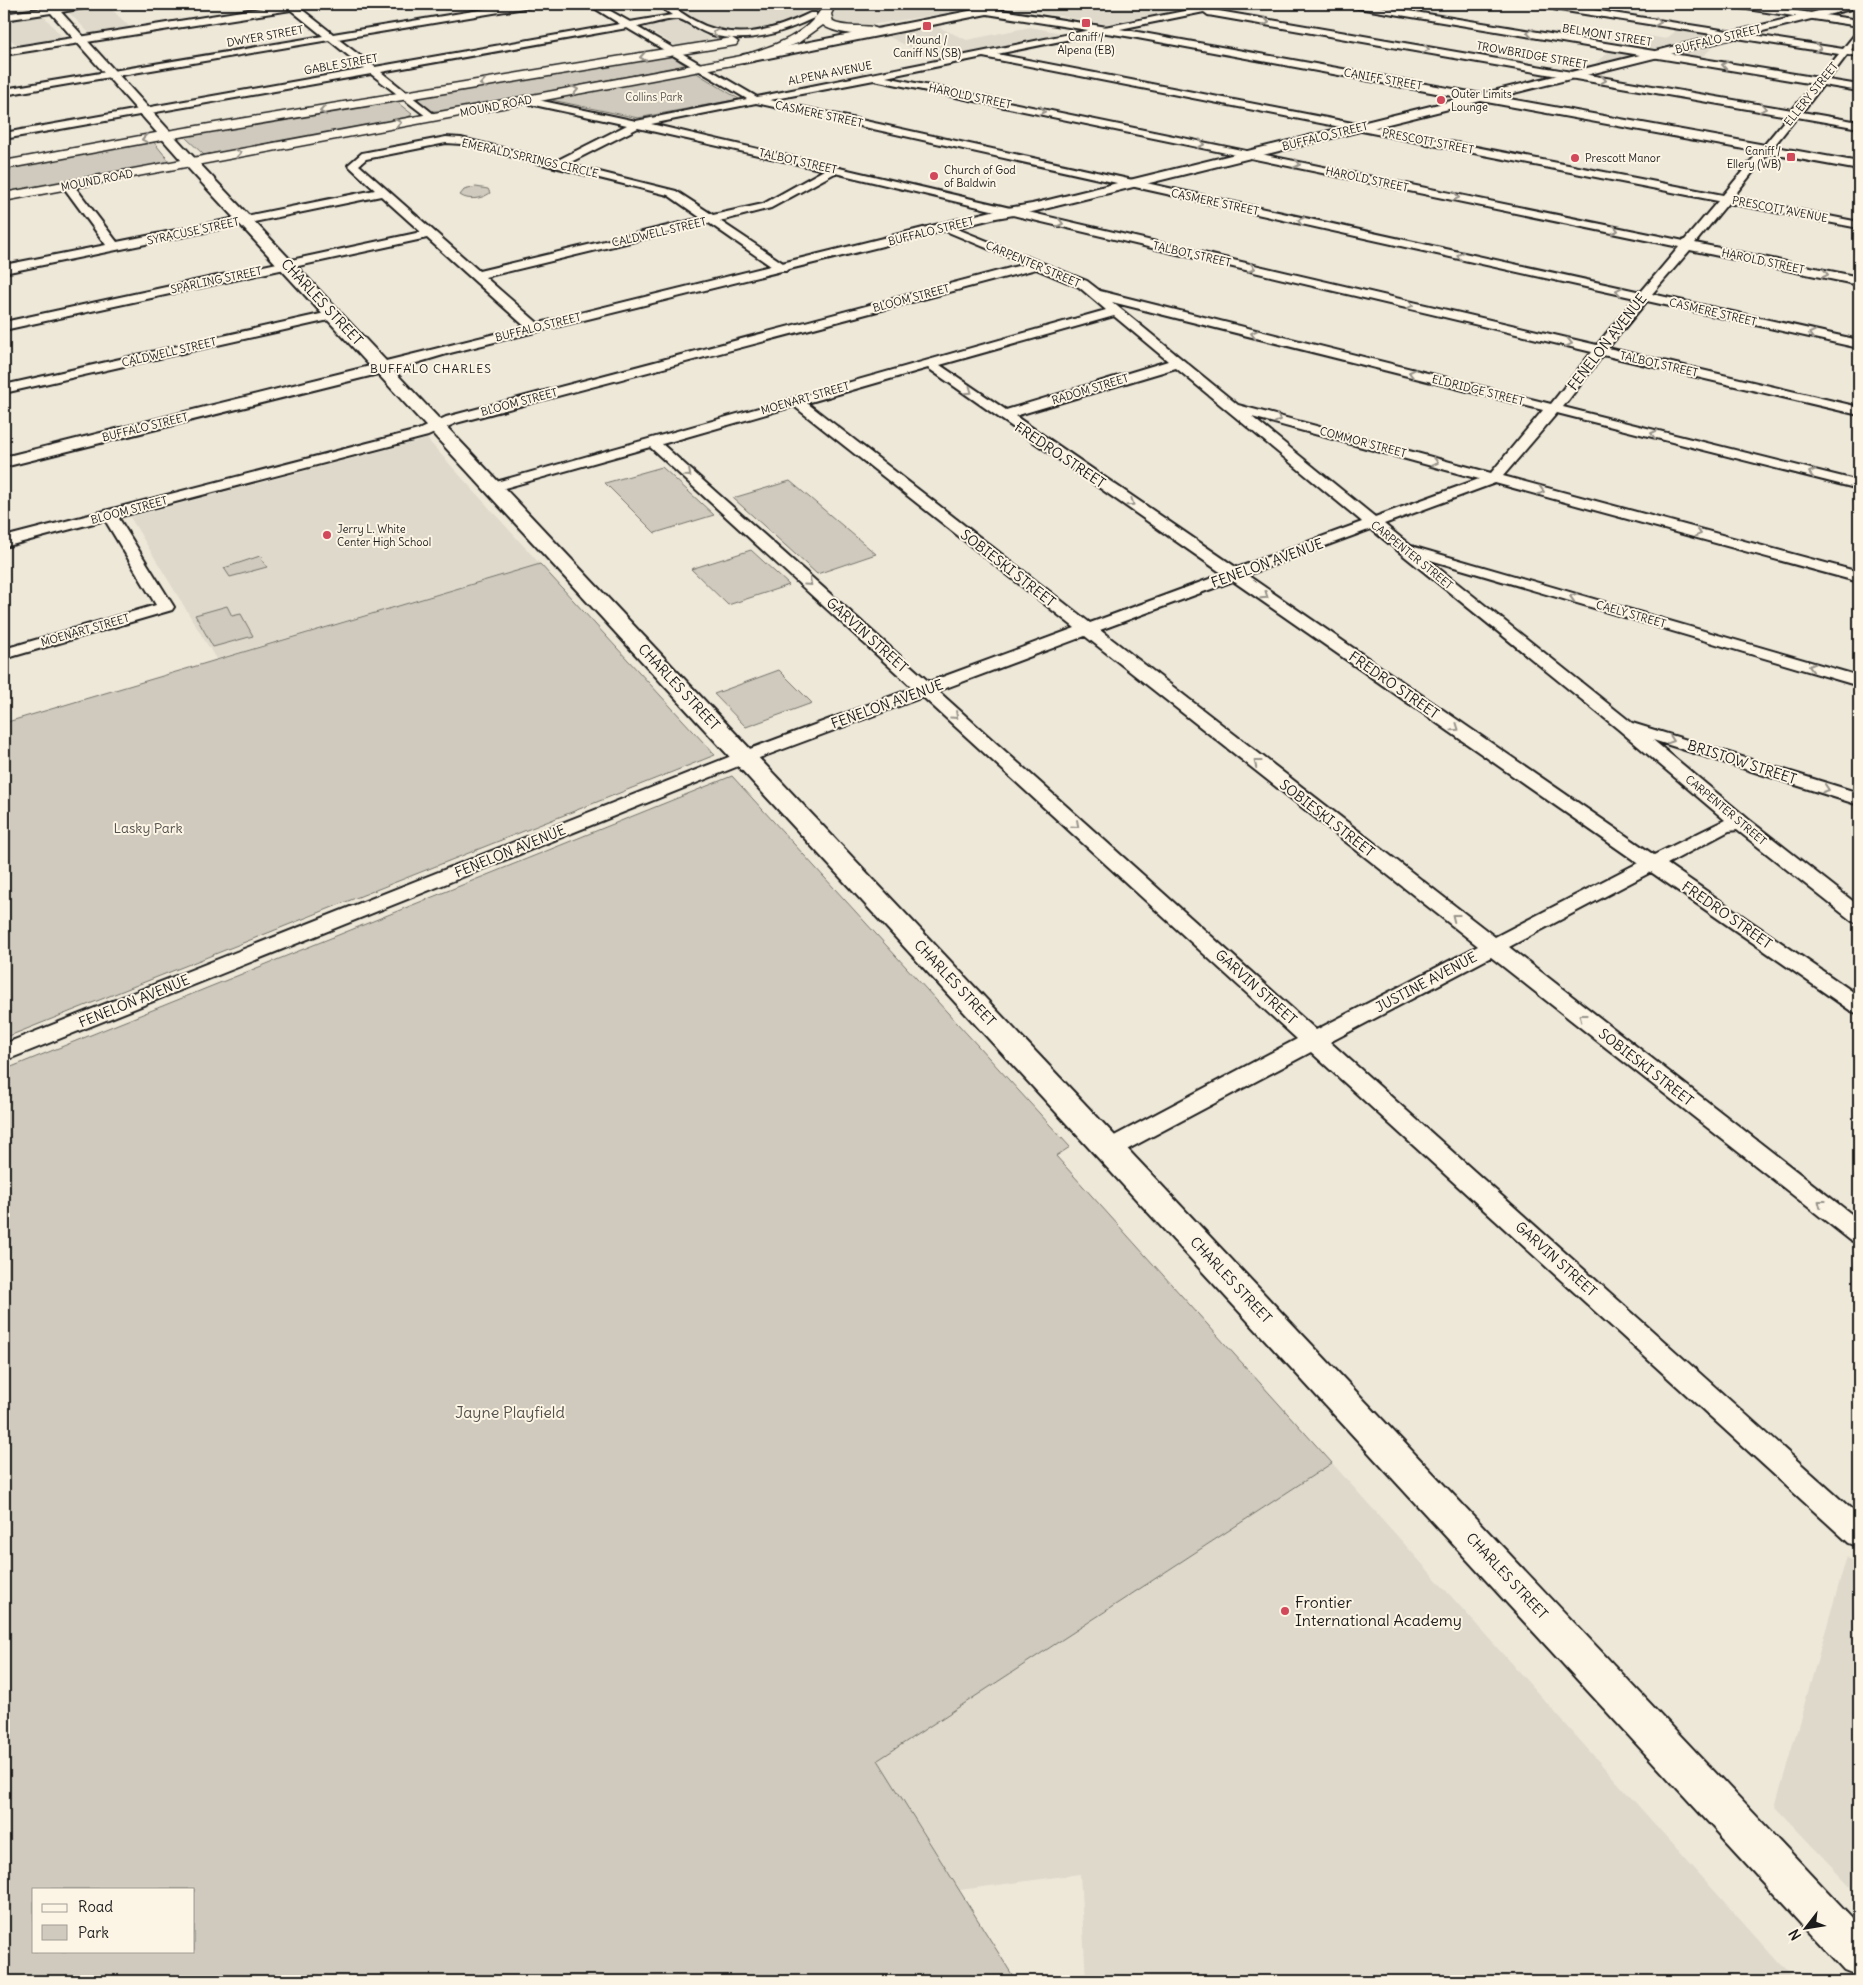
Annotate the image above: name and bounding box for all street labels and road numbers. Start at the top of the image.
street label: BELMONT STREET [1561,21,1653,49]
street label: DWYER STREET [226,22,305,50]
street label: BUFFALO STREET [1674,22,1763,56]
street label: TROWBRIDGE STREET [1475,38,1589,72]
street label: GABLE STREET [303,51,379,77]
street label: ALPENA AVENUE [787,58,873,88]
street label: ELLERY STREET [1781,59,1841,129]
street label: CANIFF STREET [1343,65,1423,93]
street label: HAROLD STREET [927,80,1013,112]
street label: MOUND ROAD [459,92,534,120]
street label: CASMERE STREET [774,98,864,130]
street label: BUFFALO STREET [1281,119,1370,153]
street label: PRESCOTT STREET [1381,125,1475,157]
street label: EMERALD SPRINGS CIRCLE [460,135,600,181]
street label: TALBOT STREET [758,145,839,177]
street label: HAROLD STREET [1324,163,1410,195]
street label: MOUND ROAD [60,166,135,194]
street label: CASMERE STREET [1170,186,1260,218]
street label: PRESCOTT AVENUE [1731,193,1829,225]
street label: SYRACUSE STREET [146,214,241,248]
street label: CALDWELL STREET [610,214,708,250]
street label: BUFFALO STREET [887,214,976,248]
street label: CARPENTER STREET [984,238,1083,290]
street label: TALBOT STREET [1152,238,1233,270]
street label: HAROLD STREET [1720,245,1806,277]
street label: CHARLES STREET [277,255,367,349]
street label: SPARLING STREET [169,263,263,297]
street label: BLOOM STREET [871,281,951,315]
street label: FENELON AVENUE [1564,290,1650,394]
street label: CASMERE STREET [1668,295,1758,329]
street label: BUFFALO STREET [494,310,583,344]
street label: CALDWELL STREET [120,334,218,370]
street label: TALBOT STREET [1619,348,1700,380]
street label: RADOM STREET [1050,371,1130,407]
street label: ELDRIDGE STREET [1431,372,1526,408]
street label: MOENART STREET [759,379,851,417]
street label: BLOOM STREET [479,385,559,419]
street label: BUFFALO STREET [101,410,190,444]
street label: FREDRO STREET [1011,418,1109,492]
street label: COMMOR STREET [1318,424,1408,460]
street label: BLOOM STREET [89,493,169,527]
street label: CARPENTER STREET [1368,518,1456,592]
street label: SOBIESKI STREET [957,525,1059,611]
street label: FENELON AVENUE [1208,534,1326,592]
street label: GARVIN STREET [822,594,912,676]
street label: CAELY STREET [1594,597,1668,631]
street label: MOENART STREET [39,611,131,649]
street label: CHARLES STREET [634,640,724,734]
street label: FREDRO STREET [1346,647,1442,723]
street label: FENELON AVENUE [828,675,946,733]
street label: BRISTOW STREET [1685,736,1799,788]
street label: CARPENTER STREET [1683,772,1769,848]
street label: SOBIESKI STREET [1276,775,1378,861]
street label: FENELON AVENUE [452,821,568,881]
street label: FREDRO STREET [1679,877,1775,953]
street label: CHARLES STREET [910,936,1000,1030]
street label: GARVIN STREET [1211,946,1301,1028]
street label: JUSTINE AVENUE [1372,948,1480,1016]
street label: FENELON AVENUE [76,971,192,1031]
street label: SOBIESKI STREET [1595,1024,1697,1110]
street label: GARVIN STREET [1511,1218,1601,1300]
street label: CHARLES STREET [1186,1233,1276,1327]
street label: CHARLES STREET [1462,1529,1552,1623]

